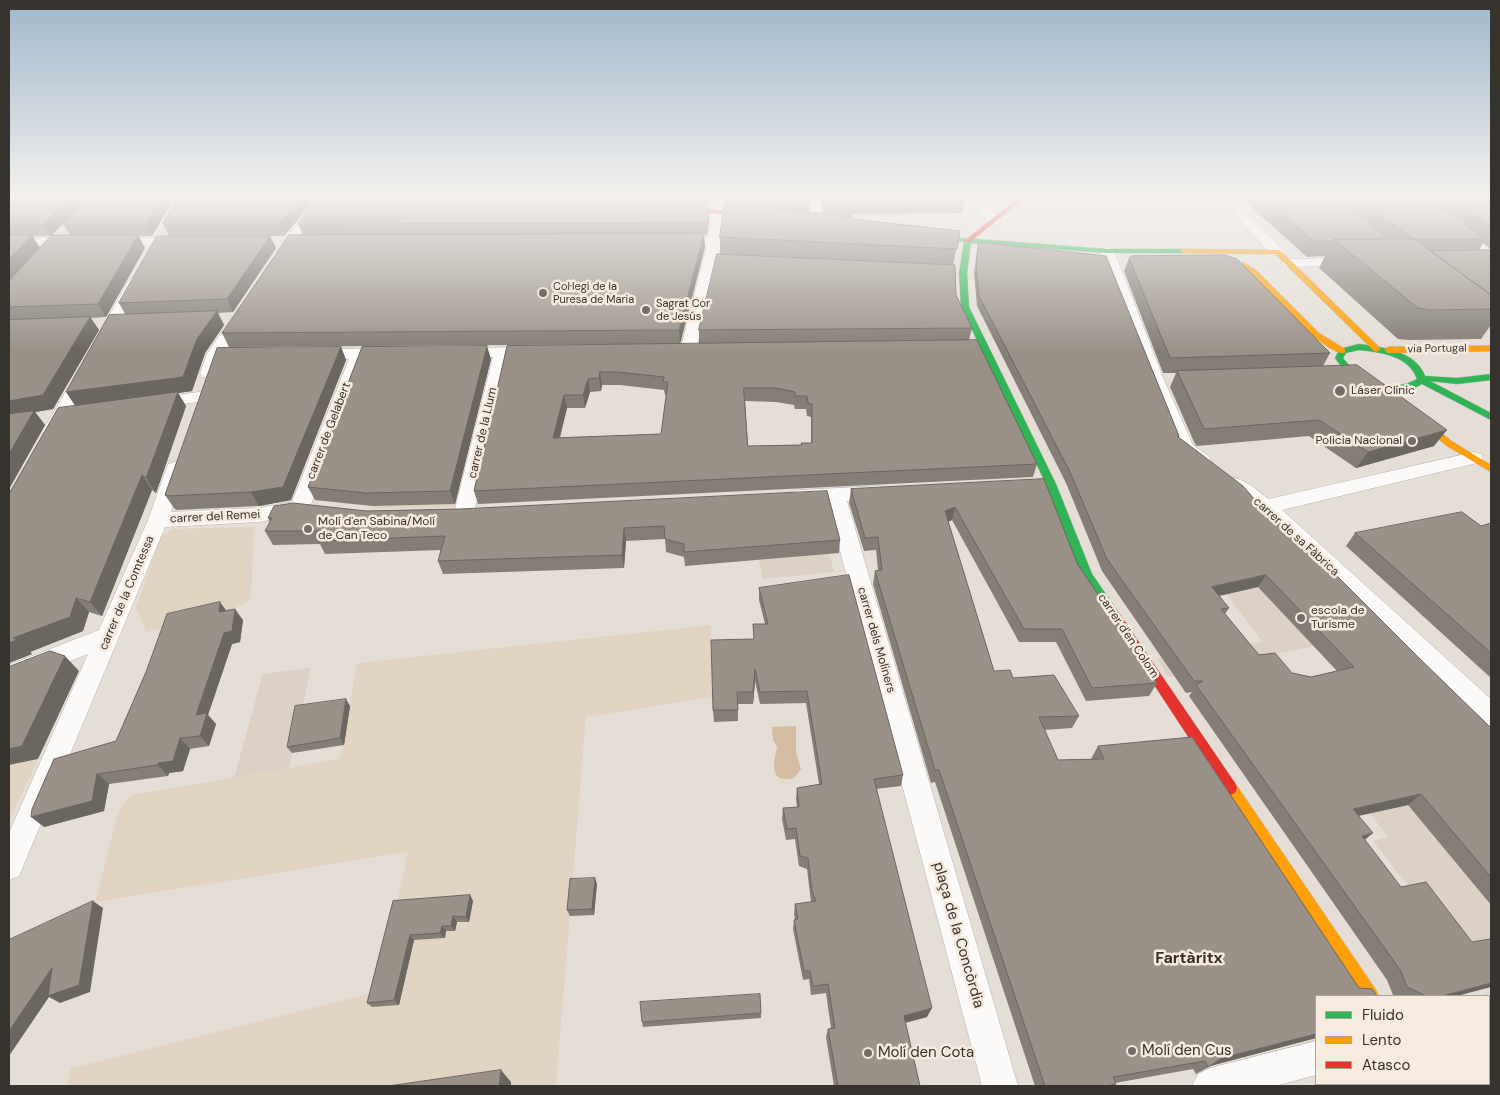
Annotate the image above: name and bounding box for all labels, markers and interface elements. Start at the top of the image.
place label: Col·legi de la Puresa de Maria [553,280,634,306]
marker: Col·legi de la Puresa de Maria [537,287,549,299]
place label: Sagrat Cor de Jesús [656,297,710,323]
marker: Sagrat Cor de Jesús [640,304,652,316]
street label: via Portugal [1407,342,1467,356]
street label: carrer de Gelabert [304,381,354,481]
marker: Láser Clínic [1333,384,1347,398]
place label: Láser Clínic [1351,384,1415,398]
street label: carrer de la Llum [466,386,500,480]
place label: Policia Nacional [1315,434,1402,448]
marker: Policia Nacional [1406,435,1418,447]
street label: carrer de sa Fàbrica [1250,495,1342,579]
street label: carrer del Remei [169,507,261,527]
place label: Molí d'en Sabina/Molí de Can Teco [318,515,435,543]
marker: Molí d'en Sabina/Molí de Can Teco [302,523,314,535]
street label: carrer de la Comtessa [96,534,158,652]
street label: carrer dels Moliners [854,585,898,695]
street label: carrer d'en Colom [1094,591,1162,681]
place label: escola de Turisme [1311,604,1365,632]
marker: escola de Turisme [1295,612,1307,624]
street label: plaça de la Concòrdia [929,860,987,1010]
district label: Fartàritx [1155,949,1223,969]
legend [1315,995,1490,1085]
text: Fluido [1362,1005,1404,1025]
text: Lento [1362,1030,1401,1050]
place label: Molí den Cus [1142,1042,1232,1060]
place label: Molí den Cota [878,1044,974,1062]
marker: Molí den Cus [1126,1045,1138,1057]
marker: Molí den Cota [862,1047,874,1059]
text: Atasco [1362,1055,1410,1075]

